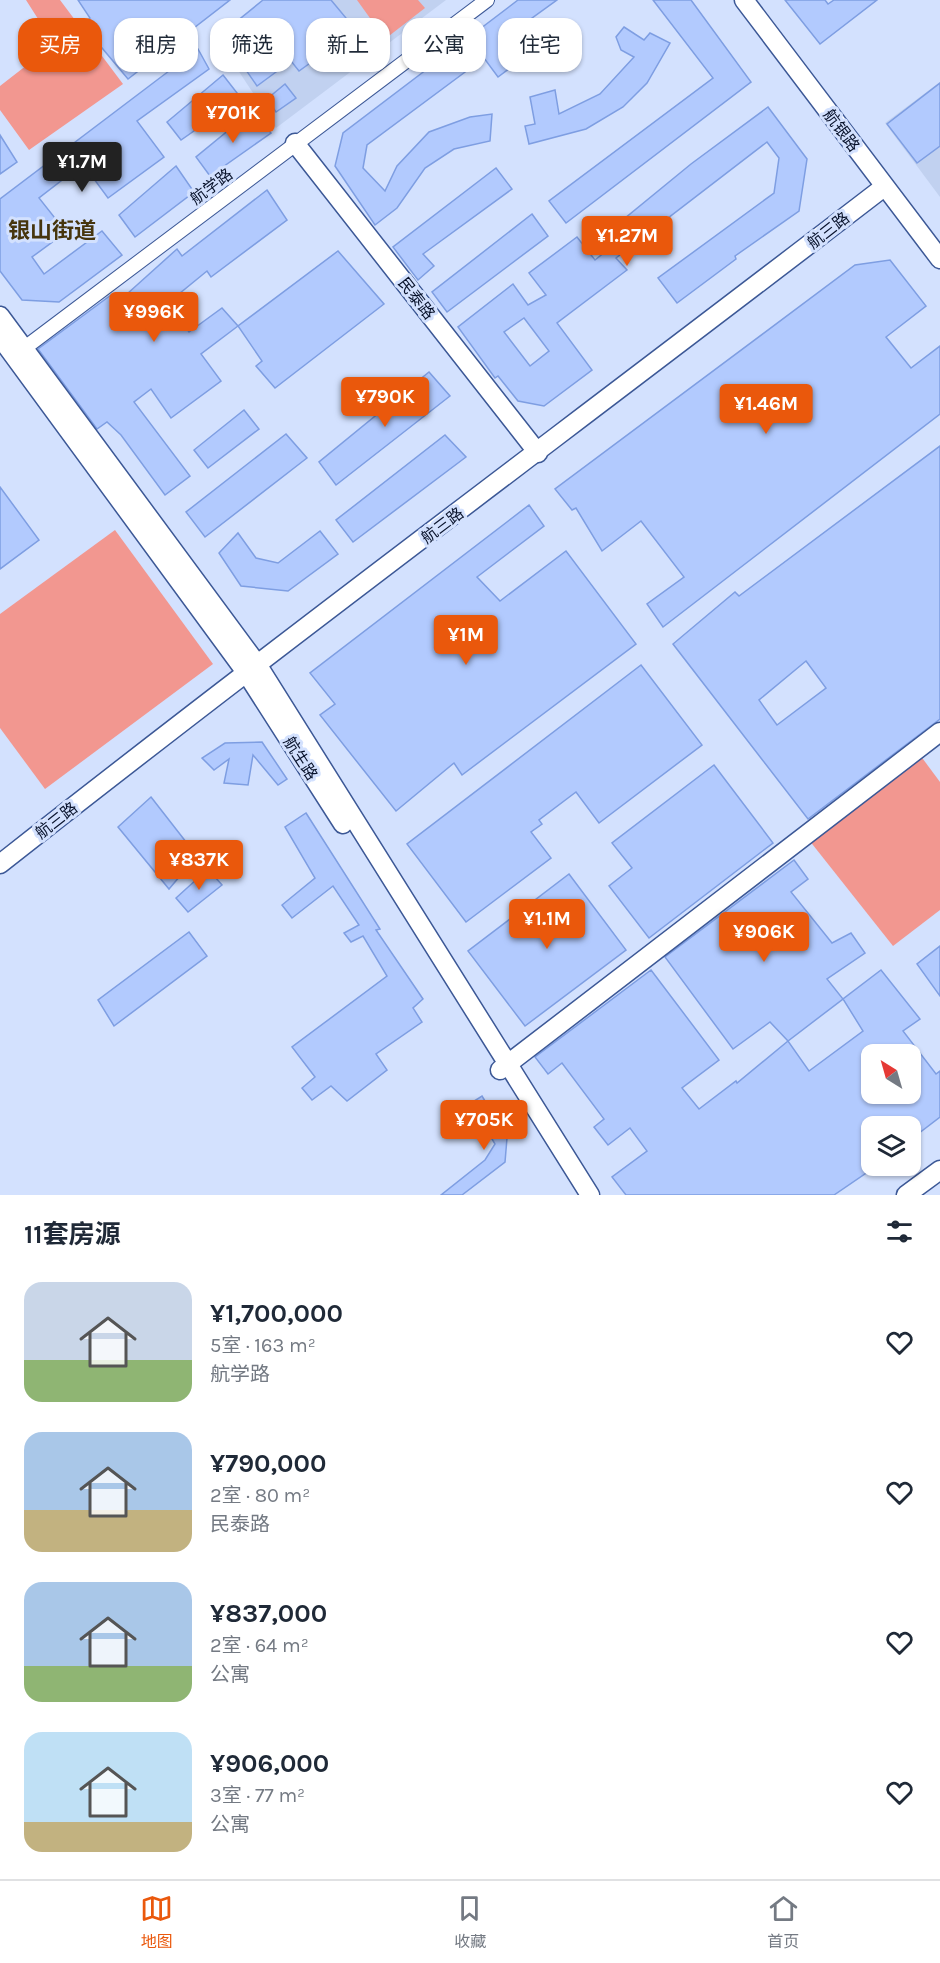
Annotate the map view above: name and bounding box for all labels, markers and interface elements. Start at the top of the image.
chip: 买房 [18,18,102,72]
chip: 租房 [114,18,198,72]
chip: 筛选 [210,18,294,72]
chip: 新上 [306,18,390,72]
chip: 公寓 [402,18,486,72]
chip: 住宅 [498,18,582,72]
pin: ¥701K [191,93,275,144]
text: ¥701K [206,101,260,124]
street label: 航银路 [820,105,864,155]
pin: ¥1.7M [40,142,124,193]
text: ¥1.7M [57,150,107,173]
street label: 航学路 [186,164,236,208]
street label: 航三路 [804,208,853,253]
pin: ¥1.27M [578,216,676,267]
district label: 银山街道 [8,218,96,244]
text: ¥1.27M [596,224,658,247]
street label: 民泰路 [394,274,439,323]
pin: ¥996K [112,292,196,343]
text: ¥996K [123,300,185,323]
pin: ¥790K [343,377,427,428]
pin: ¥1.46M [717,384,815,435]
text: ¥790K [355,385,415,408]
text: ¥1.46M [734,392,798,415]
street label: 航三路 [417,503,467,547]
pin: ¥1M [437,615,495,666]
text: ¥1M [448,623,484,646]
street label: 航生路 [280,733,322,784]
street label: 航三路 [32,798,81,843]
pin: ¥837K [157,840,241,891]
text: ¥837K [169,848,229,871]
pin: ¥1.1M [505,899,589,950]
text: ¥1.1M [523,907,571,930]
pin: ¥906K [722,912,806,963]
text: ¥906K [733,920,795,943]
north arrow [861,1044,921,1104]
map controls [861,1044,921,1176]
pin: ¥705K [442,1100,526,1151]
text: ¥705K [454,1108,514,1131]
button: layers [861,1116,921,1176]
icon: filters [883,1215,916,1248]
text: 11套房源 [24,1219,121,1250]
text: ¥1,700,000 [210,1298,343,1329]
icon: home [72,1306,144,1378]
icon: heart [883,1326,916,1359]
text: 5室 · 163 m² [210,1334,316,1357]
text: 航学路 [210,1363,270,1386]
text: ¥790,000 [210,1448,326,1479]
icon: home [72,1456,144,1528]
icon: heart [883,1476,916,1509]
text: 2室 · 80 m² [210,1484,310,1507]
text: 民泰路 [210,1513,270,1536]
text: ¥837,000 [210,1598,327,1629]
icon: home [72,1606,144,1678]
icon: heart [883,1626,916,1659]
text: 2室 · 64 m² [210,1634,309,1657]
text: 公寓 [210,1663,250,1686]
text: ¥906,000 [210,1748,329,1779]
icon: home [72,1756,144,1828]
icon: heart [883,1776,916,1809]
text: 3室 · 77 m² [210,1784,305,1807]
text: 公寓 [210,1813,250,1836]
tab: 地图 [140,1892,173,1952]
tab: 收藏 [453,1892,486,1952]
tab: 首页 [767,1892,800,1952]

